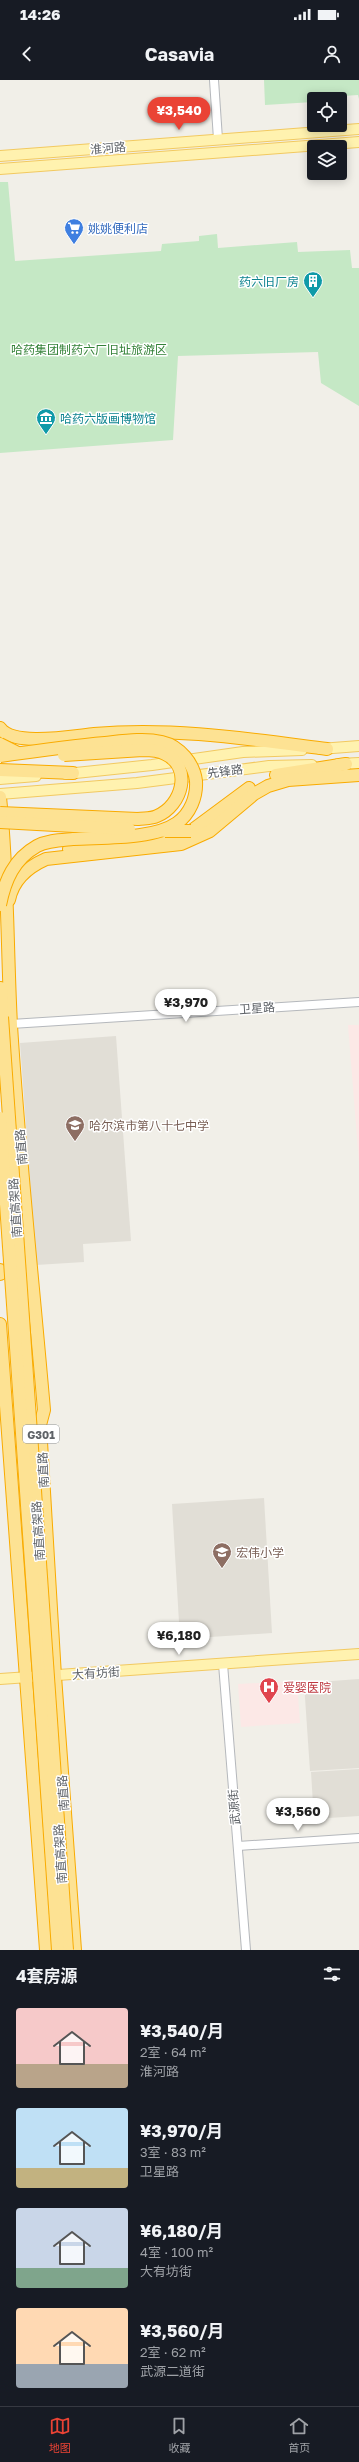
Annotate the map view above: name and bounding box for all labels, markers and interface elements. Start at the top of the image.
text: 14:26 [20,5,61,23]
icon: back [16,43,38,65]
text: Casavia [145,43,214,65]
icon: person [321,43,343,65]
map controls [307,92,347,180]
button: locate [307,92,347,132]
pin: ¥3,540 [146,97,212,131]
text: ¥3,540 [156,102,202,118]
street label: 淮河路 [89,139,127,157]
button: layers [307,140,347,180]
supermarket icon: 姚姚便利店 [63,217,85,245]
place label: 姚姚便利店 [88,221,148,236]
building icon: 药六旧厂房 [302,270,324,298]
place label: 药六旧厂房 [239,274,299,289]
park label: 哈药集团制药六厂旧址旅游区 [11,342,167,357]
museum icon: 哈药六版画博物馆 [35,407,57,435]
place label: 哈药六版画博物馆 [60,411,156,426]
street label: 先锋路 [206,761,244,781]
pin: ¥3,970 [153,989,219,1023]
text: ¥3,970 [164,994,208,1010]
street label: 卫星路 [239,999,275,1017]
school or university icon: 哈尔滨市第八十七中学 [64,1114,86,1142]
place label: 哈尔滨市第八十七中学 [89,1118,209,1133]
street label: 南直路 [12,1128,30,1166]
street label: 南直高架路 [5,1178,25,1238]
road number: G301 [23,1425,59,1443]
street label: 南直路 [35,1452,51,1488]
street label: 南直高架路 [28,1501,48,1561]
school or university icon: 宏伟小学 [211,1541,233,1569]
place label: 宏伟小学 [236,1545,284,1560]
pin: ¥6,180 [146,1622,212,1656]
text: ¥6,180 [157,1627,201,1643]
street label: 大有坊街 [72,1664,120,1682]
hospital icon: 爱婴医院 [258,1676,280,1704]
place label: 爱婴医院 [283,1680,331,1695]
street label: 南直路 [54,1775,72,1811]
street label: 武源街 [225,1788,243,1826]
pin: ¥3,560 [265,1798,331,1832]
text: ¥3,560 [275,1803,321,1819]
street label: 南直高架路 [50,1824,70,1884]
icon: filters [321,1963,343,1985]
text: 4套房源 [16,1965,78,1986]
text: ¥3,540/月 [140,2020,224,2041]
icon: home [48,2024,96,2072]
text: 2室 · 64 m² [140,2044,206,2060]
text: 淮河路 [140,2063,179,2079]
text: ¥3,970/月 [140,2120,223,2141]
icon: home [48,2124,96,2172]
text: 3室 · 83 m² [140,2144,206,2160]
text: 卫星路 [140,2163,179,2179]
text: ¥6,180/月 [140,2220,223,2241]
icon: home [48,2224,96,2272]
text: 4室 · 100 m² [140,2244,213,2260]
text: 大有坊街 [140,2263,192,2279]
text: ¥3,560/月 [140,2320,224,2341]
icon: home [48,2324,96,2372]
text: 2室 · 62 m² [140,2344,206,2360]
text: 武源二道街 [140,2363,205,2379]
tab: 地图 [49,2415,71,2455]
tab: 收藏 [168,2415,190,2455]
tab: 首页 [288,2415,310,2455]

